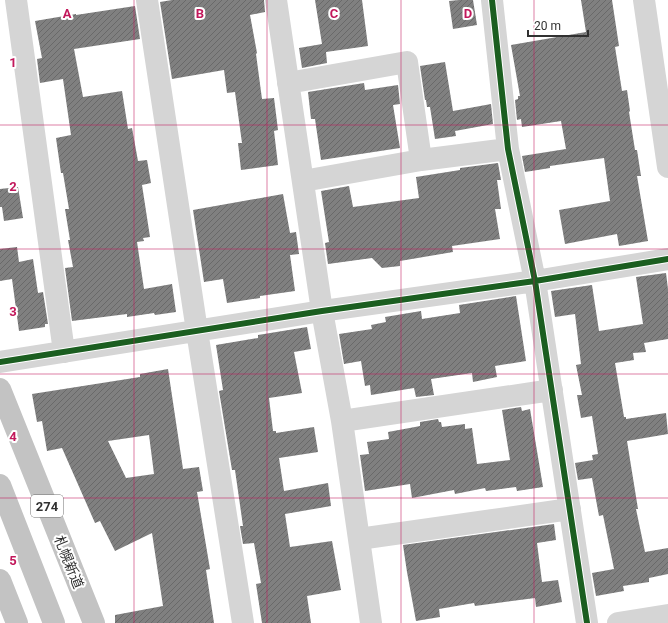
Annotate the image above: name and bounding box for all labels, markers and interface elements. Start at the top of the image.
text: A [63,6,72,21]
text: B [196,6,204,21]
text: C [330,6,339,21]
text: D [464,6,472,21]
scale bar [528,12,588,38]
text: 20 m [534,19,561,33]
text: 1 [9,55,17,70]
text: 2 [9,179,17,194]
text: 3 [9,304,17,319]
text: 4 [9,429,17,444]
road number: 274 [31,495,63,517]
street label: 札幌新道 [51,533,87,591]
text: 5 [9,553,17,568]

